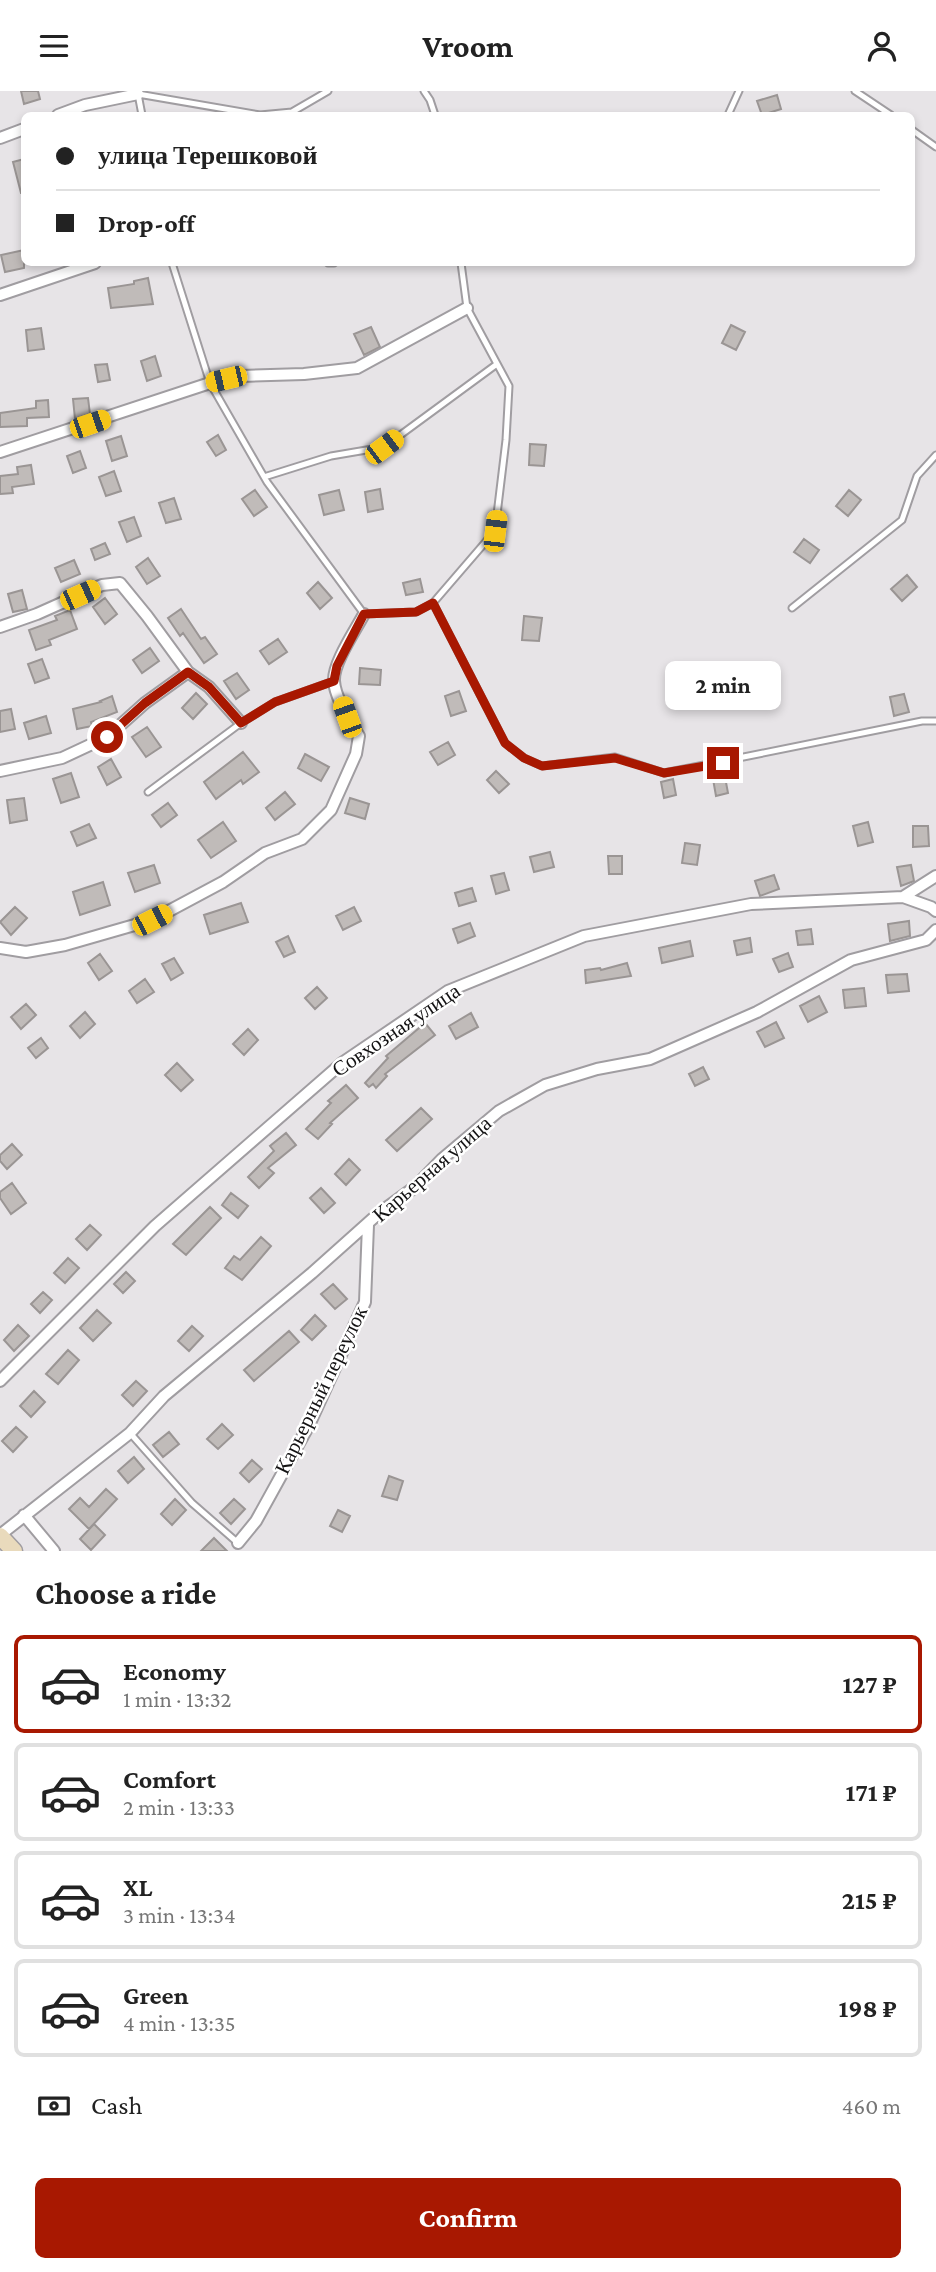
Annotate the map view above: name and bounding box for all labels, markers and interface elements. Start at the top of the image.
icon: menu [35,27,73,65]
icon: person [863,27,901,65]
text: Vroom [423,28,513,64]
text: улица Терешковой [98,141,318,170]
text: Drop-off [98,209,195,238]
car [204,364,249,394]
car [67,407,114,441]
car [361,426,408,468]
car [483,509,508,553]
car [57,577,104,613]
callout: 2 min [665,661,781,711]
text: 2 min [695,672,751,698]
car [330,694,365,740]
route start [91,721,123,753]
route end [707,747,739,779]
car [129,901,176,939]
street label: Совхозная улица [328,978,465,1082]
street label: Карьерная улица [368,1111,497,1227]
street label: Карьерный переулок [270,1301,372,1478]
text: Choose a ride [35,1575,216,1611]
icon: car [39,1653,102,1716]
text: Economy [123,1657,226,1686]
text: 127 ₽ [843,1670,897,1699]
text: 1 min · 13:32 [123,1686,232,1712]
icon: car [39,1761,102,1824]
text: Comfort [123,1765,216,1794]
text: 171 ₽ [846,1778,897,1807]
text: 2 min · 13:33 [123,1794,235,1820]
icon: car [39,1869,102,1932]
text: XL [123,1873,152,1902]
text: 215 ₽ [842,1886,897,1915]
text: 3 min · 13:34 [123,1902,236,1928]
icon: car [39,1977,102,2040]
text: Green [123,1981,189,2010]
text: 198 ₽ [839,1994,897,2023]
text: 4 min · 13:35 [123,2010,236,2036]
icon: cash [35,2087,73,2125]
text: Cash [91,2091,142,2120]
text: 460 m [842,2093,901,2119]
button: Confirm [35,2178,901,2258]

